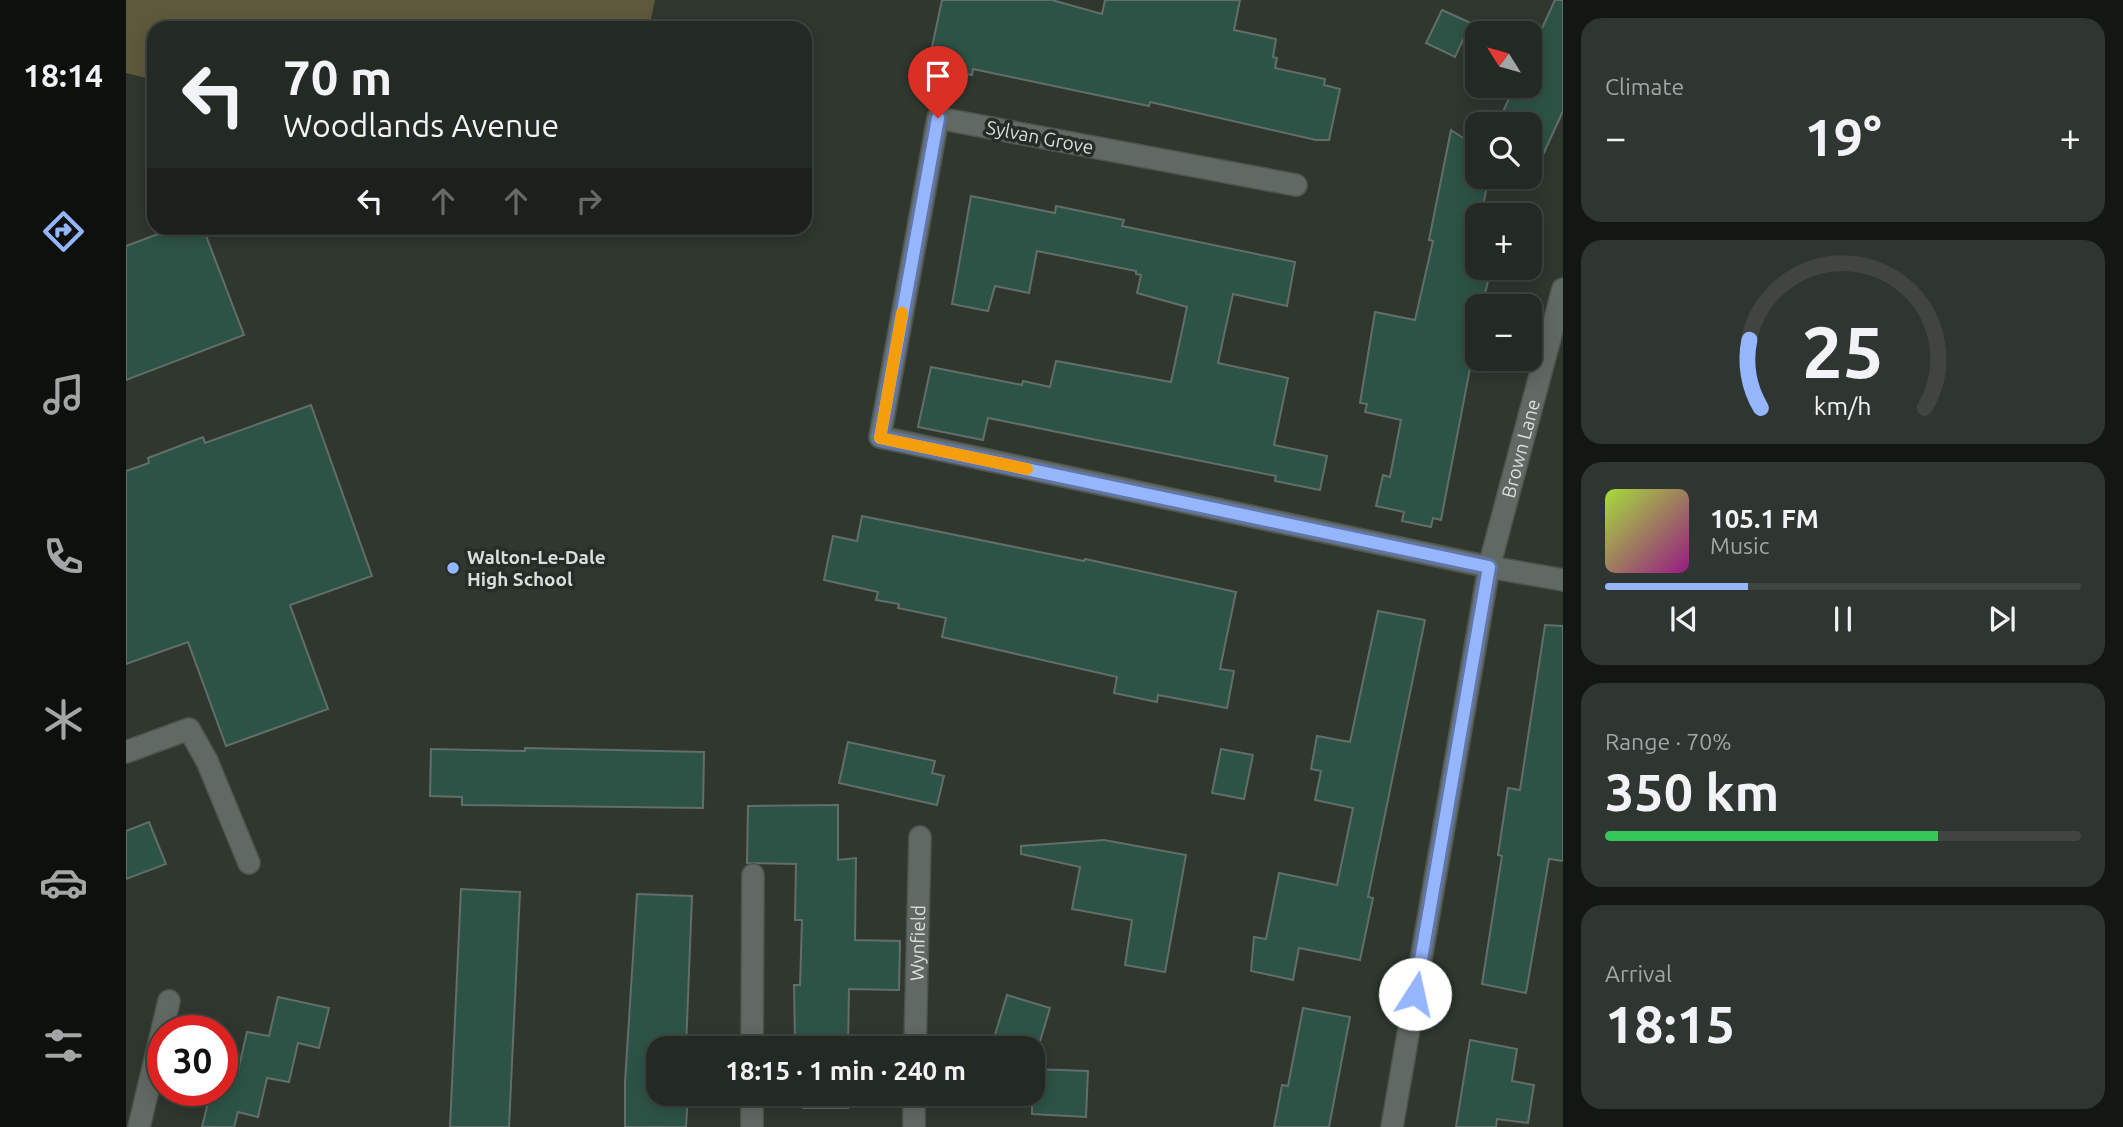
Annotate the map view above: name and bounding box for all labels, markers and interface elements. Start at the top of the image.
north arrow [1465,21,1542,98]
map controls [1465,21,1542,371]
pin [908,46,968,118]
icon: left [168,49,259,140]
text: 70 m [283,49,392,104]
text: 18:14 [23,57,103,93]
icon: arrive [919,57,957,95]
text: Climate [1605,74,1684,99]
text: Woodlands Avenue [283,107,559,143]
text: 19° [1804,108,1882,166]
button: search [1465,112,1542,189]
street label: Sylvan Grove [985,116,1095,158]
text: − [1605,116,1626,158]
text: + [2060,116,2081,158]
icon: left [351,182,389,220]
icon: ahead [424,182,462,220]
icon: ahead [497,182,535,220]
icon: right [570,182,608,220]
button: + [1465,203,1542,280]
icon: directions [39,207,88,256]
button: − [1465,294,1542,371]
text: 25 [1802,310,1884,392]
icon: music [39,370,88,419]
text: km/h [1814,391,1872,419]
street label: Brown Lane [1497,397,1544,500]
text: 105.1 FM [1710,504,1819,533]
icon: phone [39,532,88,581]
text: Music [1710,533,1769,558]
place label: Walton-Le-Dale High School [467,546,606,590]
marker: Walton-Le-Dale High School [445,560,461,576]
icon: previous [1665,600,1703,638]
icon: pause [1824,600,1862,638]
icon: next [1983,600,2021,638]
icon: climate [39,695,88,744]
text: Range · 70% [1605,729,1732,754]
text: 350 km [1605,763,1779,821]
icon: car [39,858,88,907]
street label: Wynfield [906,905,929,981]
position arrow [1378,957,1452,1031]
text: Arrival [1605,961,1672,986]
text: 18:15 [1605,995,1735,1053]
speed limit sign: 30 [147,1015,238,1106]
icon: filters [39,1021,88,1070]
text: 18:15 · 1 min · 240 m [725,1056,966,1085]

